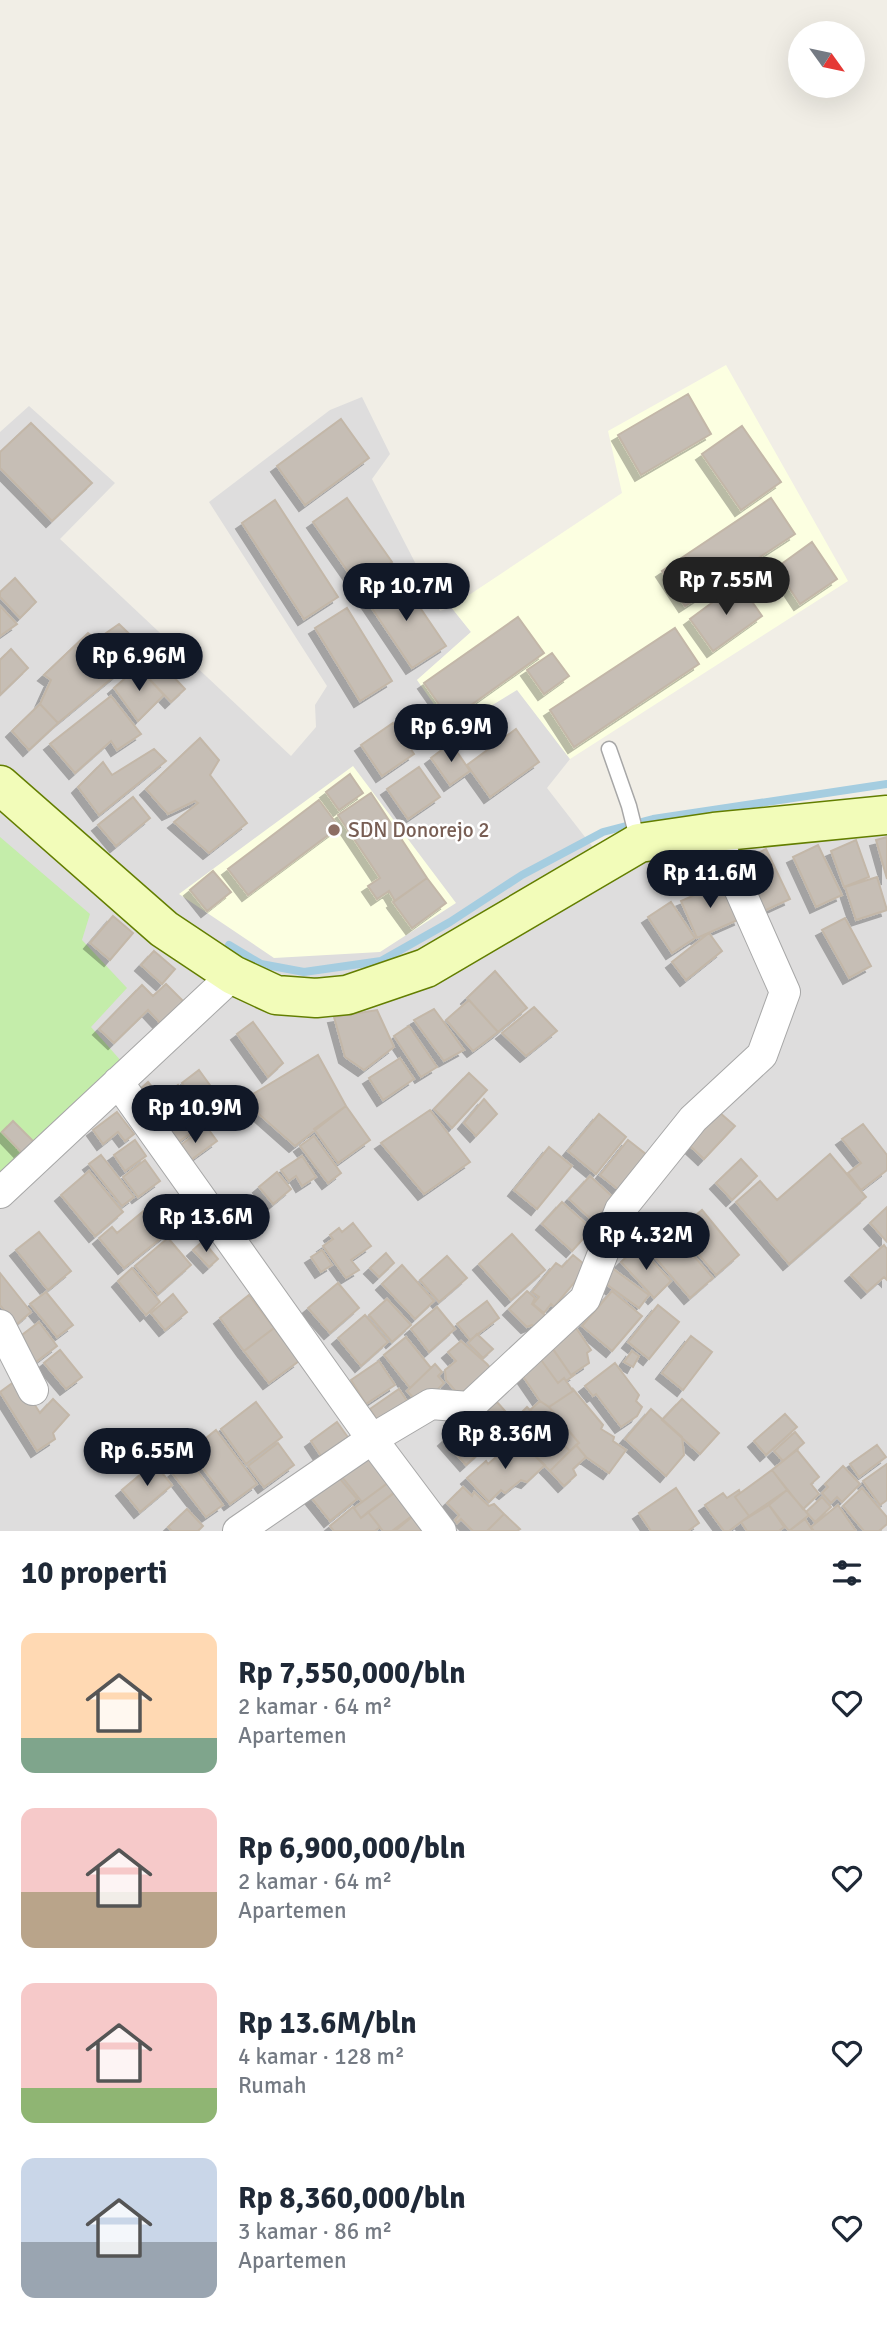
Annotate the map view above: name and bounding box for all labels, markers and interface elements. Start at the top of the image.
north arrow [788,21,864,98]
map controls [788,21,865,98]
pin: Rp 7.55M [654,558,798,617]
pin: Rp 10.7M [334,564,478,623]
text: Rp 7.55M [679,565,773,594]
text: Rp 10.7M [359,571,453,600]
pin: Rp 6.96M [67,634,211,693]
text: Rp 6.96M [92,641,186,670]
pin: Rp 6.9M [386,704,516,764]
text: Rp 6.9M [410,712,492,741]
place label: SDN Donorejo 2 [348,817,490,843]
marker: SDN Donorejo 2 [326,822,342,838]
pin: Rp 11.6M [638,850,782,910]
text: Rp 11.6M [663,858,757,887]
pin: Rp 10.9M [123,1086,267,1145]
text: Rp 10.9M [148,1093,242,1122]
pin: Rp 13.6M [134,1194,278,1254]
text: Rp 13.6M [159,1202,253,1231]
pin: Rp 4.32M [574,1212,718,1272]
text: Rp 4.32M [599,1220,693,1249]
pin: Rp 8.36M [433,1412,577,1471]
text: Rp 8.36M [458,1419,552,1448]
pin: Rp 6.55M [75,1428,219,1488]
text: Rp 6.55M [100,1436,194,1465]
icon: filters [828,1554,866,1592]
text: 10 properti [21,1555,168,1592]
text: Rp 7,550,000/bln [238,1655,466,1692]
icon: home [77,1661,161,1745]
icon: heart [828,1684,866,1722]
text: 2 kamar · 64 m² [238,1692,392,1721]
text: Apartemen [238,1721,347,1750]
text: Rp 6,900,000/bln [238,1830,466,1867]
icon: home [77,1836,161,1920]
icon: heart [828,1859,866,1897]
text: 2 kamar · 64 m² [238,1867,392,1896]
text: Apartemen [238,1896,347,1925]
text: Rp 13.6M/bln [238,2005,417,2042]
icon: home [77,2011,161,2095]
icon: heart [828,2034,866,2072]
text: 4 kamar · 128 m² [238,2042,405,2071]
text: Rumah [238,2071,306,2100]
text: Rp 8,360,000/bln [238,2180,466,2217]
icon: home [77,2186,161,2270]
icon: heart [828,2209,866,2247]
text: 3 kamar · 86 m² [238,2217,392,2246]
text: Apartemen [238,2246,347,2275]

